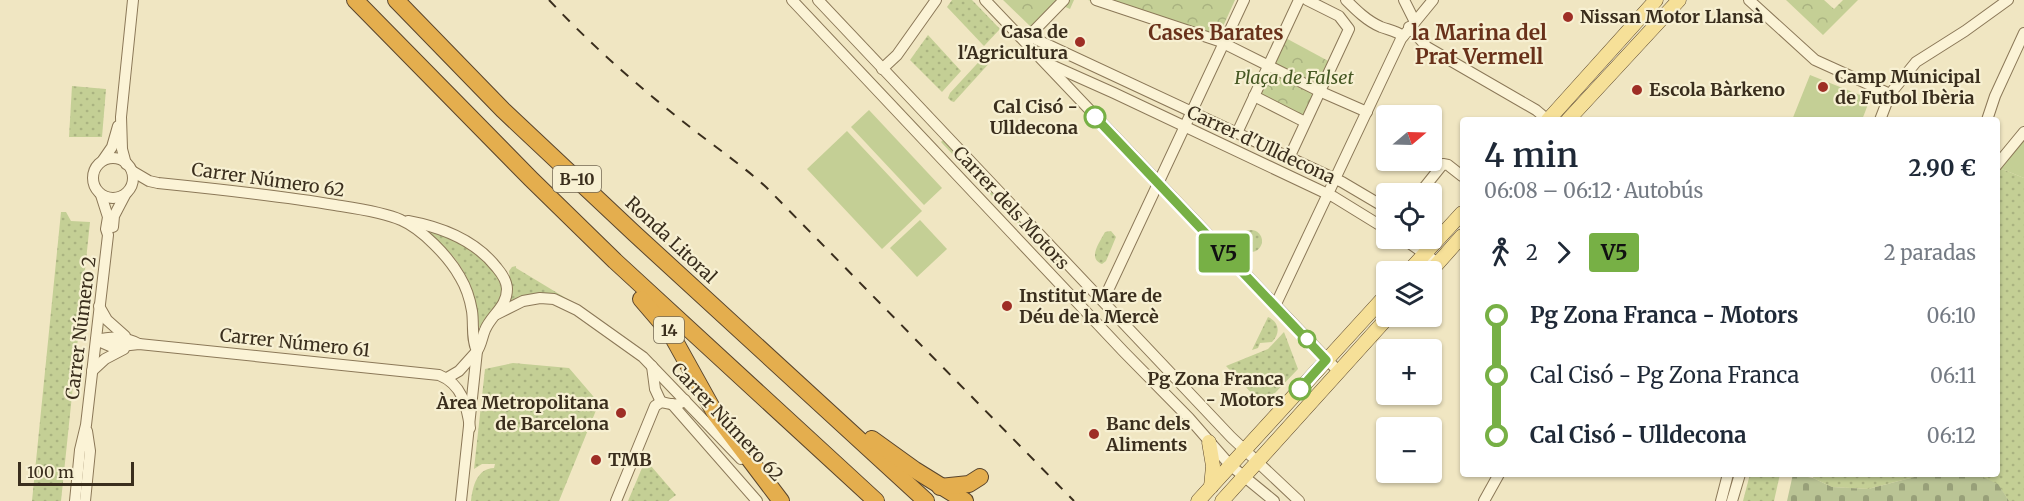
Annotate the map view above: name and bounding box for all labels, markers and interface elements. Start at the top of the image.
place label: Nissan Motor Llansà [1580,5,1764,28]
marker: Nissan Motor Llansà [1561,10,1575,24]
district label: la Marina del Prat Vermell [1411,19,1547,70]
place label: Casa de l'Agricultura [958,20,1068,64]
district label: Cases Barates [1148,20,1284,45]
marker: Casa de l'Agricultura [1073,35,1087,49]
place label: Camp Municipal de Futbol Ibèria [1835,65,1981,109]
park label: Plaça de Falset [1234,66,1354,89]
place label: Escola Bàrkeno [1649,78,1785,101]
marker: Camp Municipal de Futbol Ibèria [1816,80,1830,94]
marker: Escola Bàrkeno [1630,83,1644,97]
place label: Cal Cisó - Ulldecona [990,95,1078,139]
street label: Carrer d'Ulldecona [1183,100,1339,189]
north arrow [1376,105,1442,171]
map controls [1376,105,1442,483]
marker: Cal Cisó - Ulldecona [1084,106,1106,128]
text: 4 min [1484,135,1578,176]
street label: Carrer dels Motors [948,141,1074,274]
text: 2.90 € [1909,154,1976,182]
street label: Carrer Número 62 [190,157,346,202]
road number: B-10 [553,166,601,192]
text: 06:08 – 06:12 · Autobús [1484,178,1703,203]
button: locate [1376,183,1442,249]
street label: Ronda Litoral [621,191,722,288]
line badge: V5 [1197,234,1251,272]
icon: walk [1484,236,1517,269]
icon: forward [1547,236,1580,269]
text: V5 [1601,239,1627,266]
text: V5 [1211,240,1237,267]
text: 2 [1526,240,1538,265]
text: 2 paradas [1884,240,1976,265]
street label: Carrer Número 2 [60,255,101,401]
button: layers [1376,261,1442,327]
place label: Institut Mare de Déu de la Mercè [1019,284,1162,328]
marker: Institut Mare de Déu de la Mercè [1000,299,1014,313]
text: Pg Zona Franca - Motors [1530,301,1798,329]
text: 06:10 [1926,303,1976,328]
road number: 14 [654,317,684,343]
street label: Carrer Número 61 [219,323,372,362]
unlabelled marker [1298,330,1316,348]
button: + [1376,339,1442,405]
street label: Carrer Número 62 [666,357,788,486]
text: Cal Cisó - Pg Zona Franca [1530,361,1799,389]
text: 06:11 [1930,363,1976,388]
place label: Pg Zona Franca - Motors [1147,367,1284,411]
marker: Pg Zona Franca - Motors [1289,378,1311,400]
place label: Àrea Metropolitana de Barcelona [435,391,609,435]
marker: Àrea Metropolitana de Barcelona [614,406,628,420]
place label: Banc dels Aliments [1105,412,1191,456]
button: − [1376,417,1442,483]
text: Cal Cisó - Ulldecona [1530,421,1747,449]
text: 06:12 [1927,423,1976,448]
marker: Banc dels Aliments [1087,427,1101,441]
place label: TMB [608,448,652,471]
marker: TMB [589,453,603,467]
scale bar [18,459,134,486]
text: 100 m [27,462,74,482]

